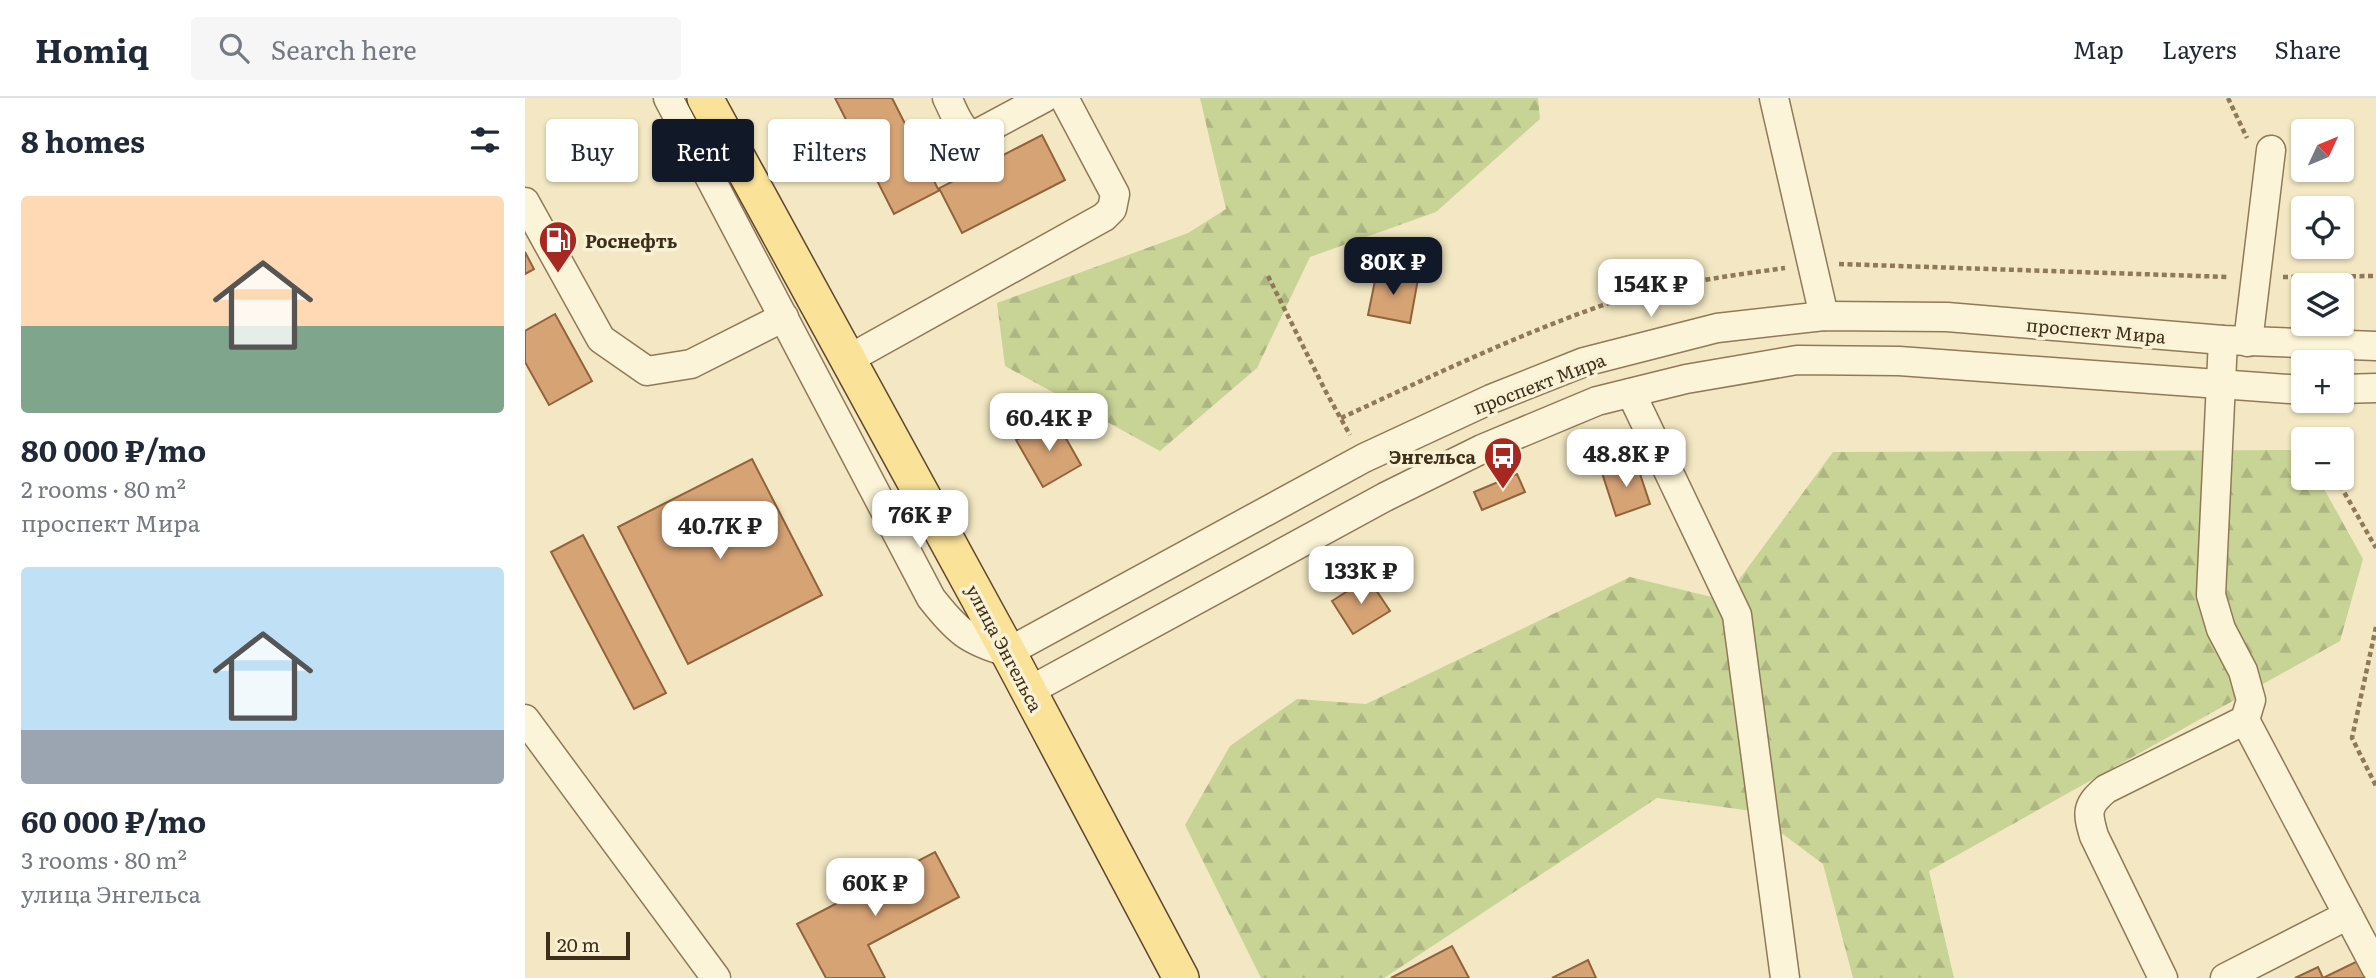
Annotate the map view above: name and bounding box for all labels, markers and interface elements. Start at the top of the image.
search box [191,17,681,80]
text: Homiq [35,24,149,73]
icon: search [215,29,253,67]
text: Search here [271,29,417,68]
text: Map [2073,31,2124,66]
text: Layers [2162,31,2236,66]
text: Share [2274,31,2341,66]
text: 8 homes [21,118,145,162]
chip: Buy [546,119,638,182]
chip: Rent [652,119,754,182]
chip: Filters [768,119,890,182]
chip: New [904,119,1004,182]
north arrow [2291,119,2354,182]
map controls [2291,119,2354,490]
icon: filters [466,121,504,159]
button: locate [2291,196,2354,259]
fuel station icon: Роснефть [537,219,579,274]
place label: Роснефть [585,227,678,254]
pin: 80K ₽ [1344,238,1442,297]
icon: home [200,242,326,368]
text: 80K ₽ [1360,243,1426,277]
pin: 154K ₽ [1594,260,1708,319]
text: 154K ₽ [1614,265,1688,299]
button: layers [2291,273,2354,336]
street label: проспект Мира [2025,310,2167,350]
street label: проспект Мира [1469,345,1610,421]
button: + [2291,350,2354,413]
pin: 60.4K ₽ [984,394,1114,453]
text: 60.4K ₽ [1006,399,1092,433]
text: 80 000 ₽/mo [21,427,206,471]
button: − [2291,427,2354,490]
pin: 48.8K ₽ [1561,430,1691,489]
bus stop icon: Энгельса [1482,435,1524,490]
text: 48.8K ₽ [1583,435,1669,469]
place label: Энгельса [1389,443,1477,470]
text: 2 rooms · 80 m² [21,471,186,505]
pin: 76K ₽ [871,490,969,550]
text: 76K ₽ [888,496,952,530]
pin: 40.7K ₽ [655,502,785,561]
text: проспект Мира [21,505,200,539]
text: 40.7K ₽ [678,507,762,541]
pin: 133K ₽ [1304,546,1418,606]
text: 133K ₽ [1325,552,1397,586]
street label: улица Энгельса [960,580,1050,717]
icon: home [200,613,326,739]
text: 60 000 ₽/mo [21,798,206,842]
text: 3 rooms · 80 m² [21,842,187,876]
pin: 60K ₽ [826,858,924,918]
text: 60K ₽ [842,864,908,898]
text: улица Энгельса [21,876,201,910]
scale bar [546,929,630,961]
text: 20 m [557,930,600,958]

